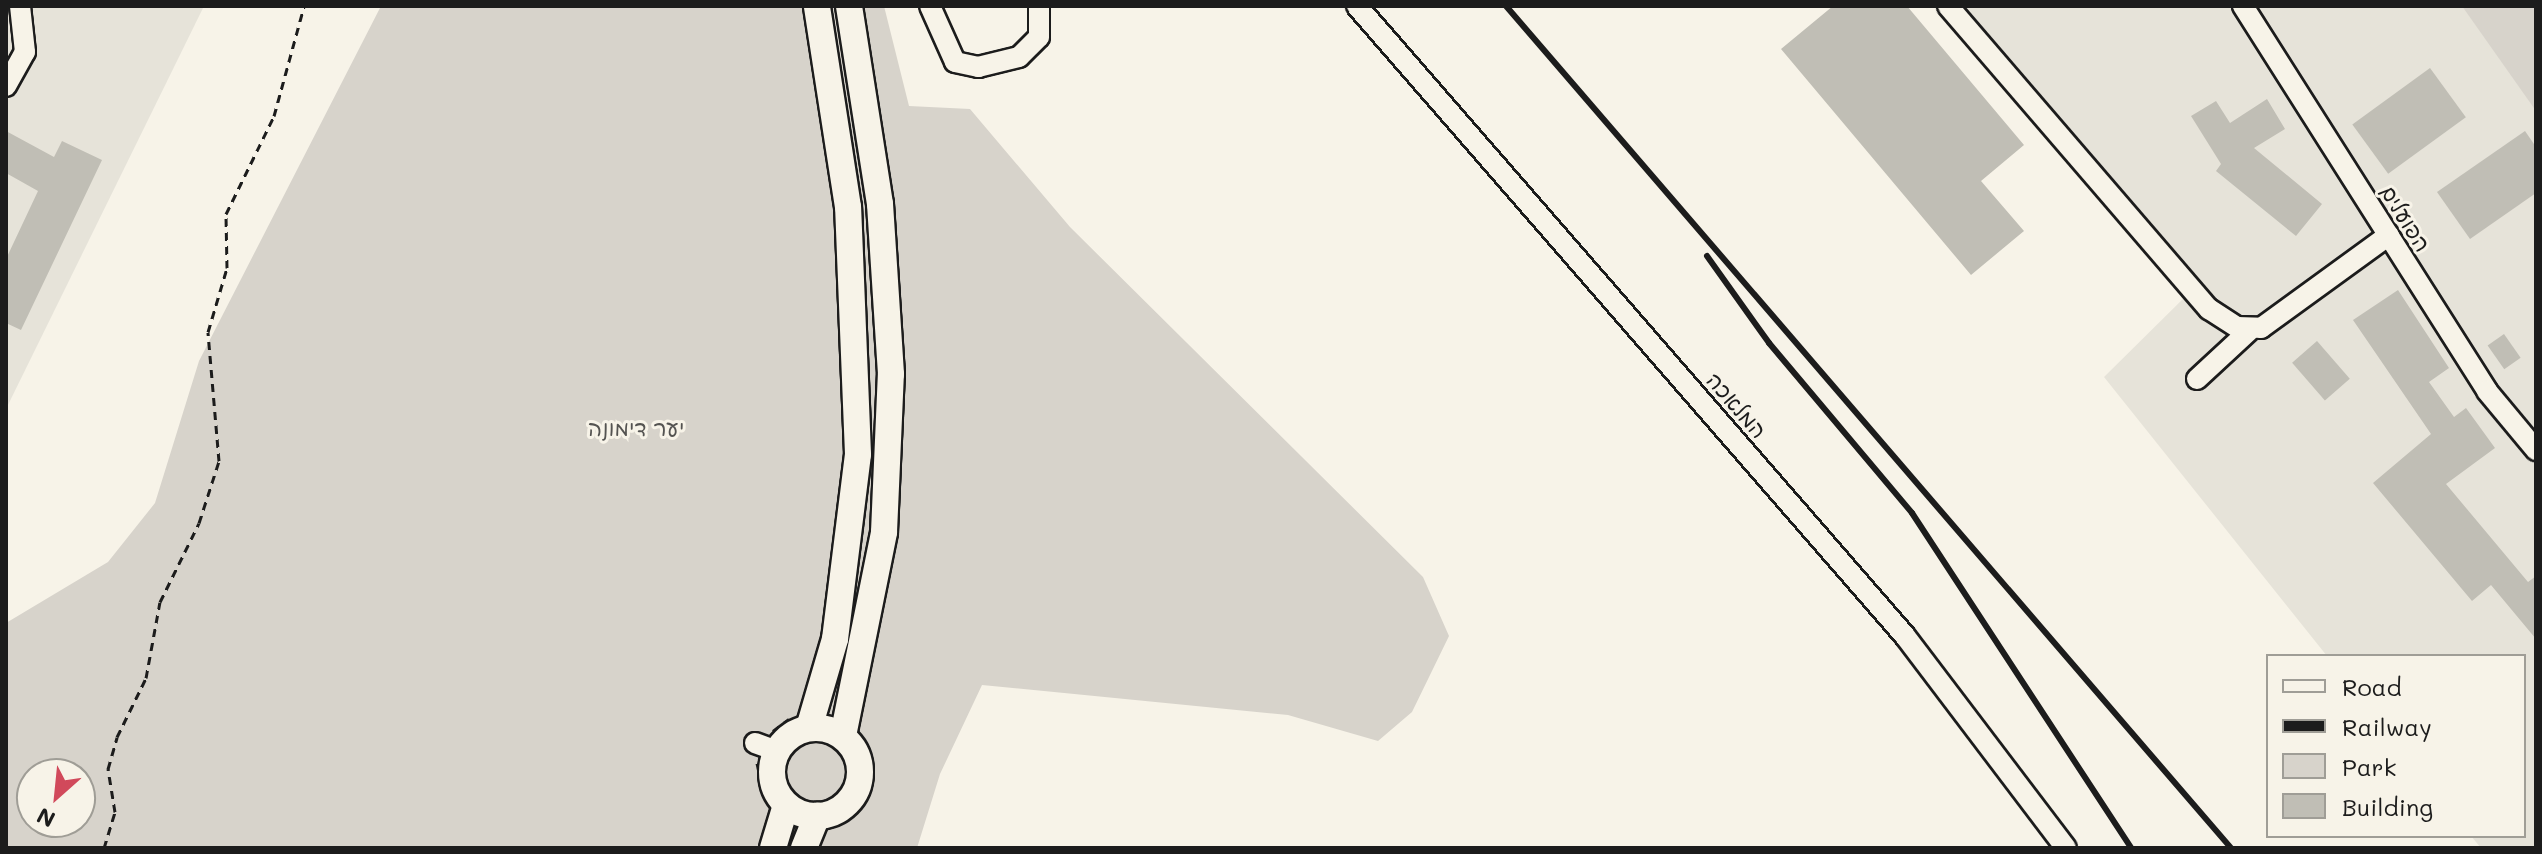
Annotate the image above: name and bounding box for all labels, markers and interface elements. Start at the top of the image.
street label: הפועלים [2375,180,2437,256]
street label: המלאכה [1701,367,1773,443]
park label: יער דימונה [588,415,684,441]
legend [2266,654,2526,838]
text: Road [2342,671,2402,702]
text: Railway [2342,711,2432,742]
text: Park [2342,751,2396,782]
north arrow [16,758,96,838]
text: Building [2342,791,2433,822]
text: N [32,801,60,835]

